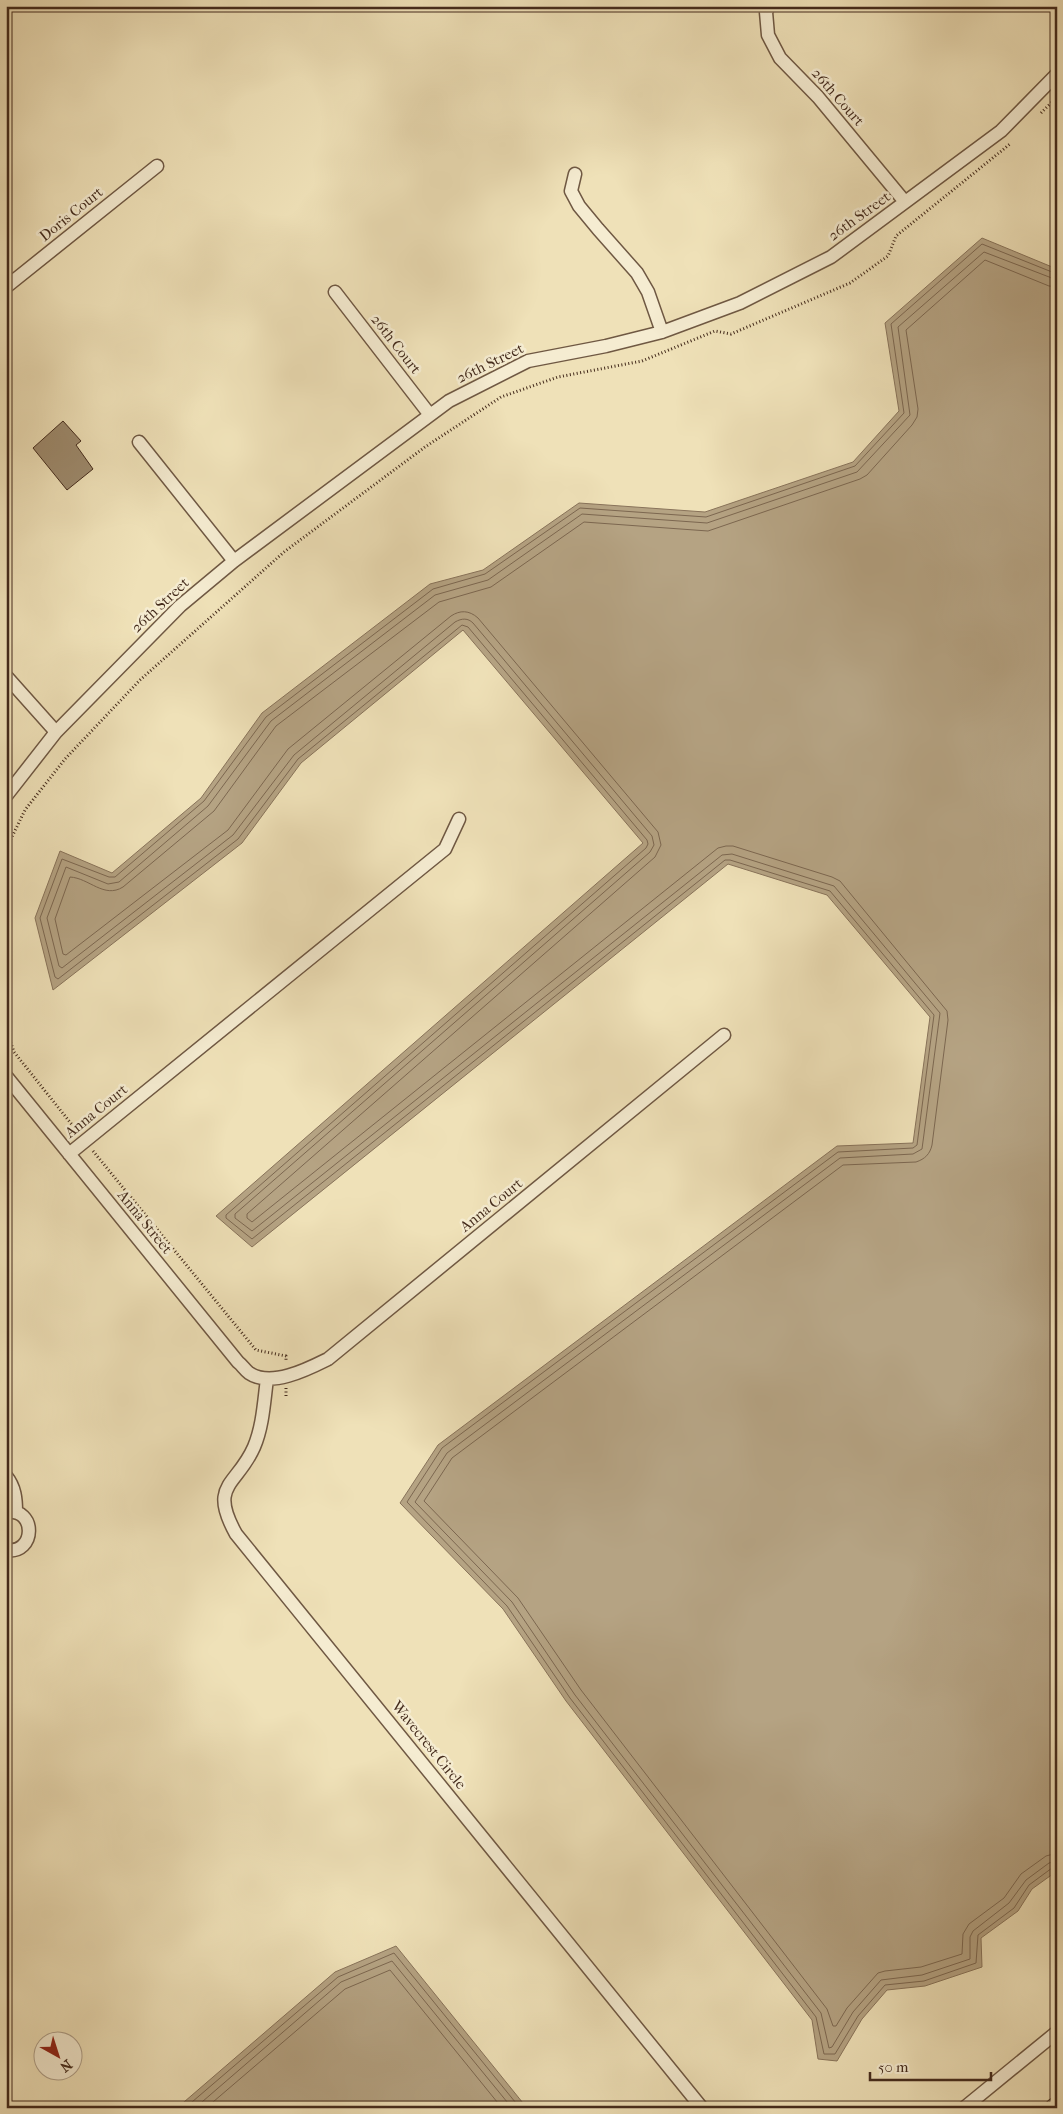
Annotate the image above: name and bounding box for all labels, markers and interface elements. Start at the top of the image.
street label: 26th Court [808,64,868,130]
street label: Doris Court [36,183,107,245]
street label: 26th Street [824,187,894,245]
street label: 26th Court [367,311,425,378]
street label: 26th Street [454,339,527,387]
street label: 26th Street [127,573,193,636]
street label: Anna Court [60,1080,131,1142]
street label: Anna Court [455,1174,526,1236]
street label: Anna Street [113,1186,177,1258]
street label: Wavecrest Circle [387,1697,470,1793]
north arrow [32,2032,82,2082]
scale bar [870,2049,992,2081]
text: N [56,2056,75,2076]
text: 50 m [878,2058,909,2076]

